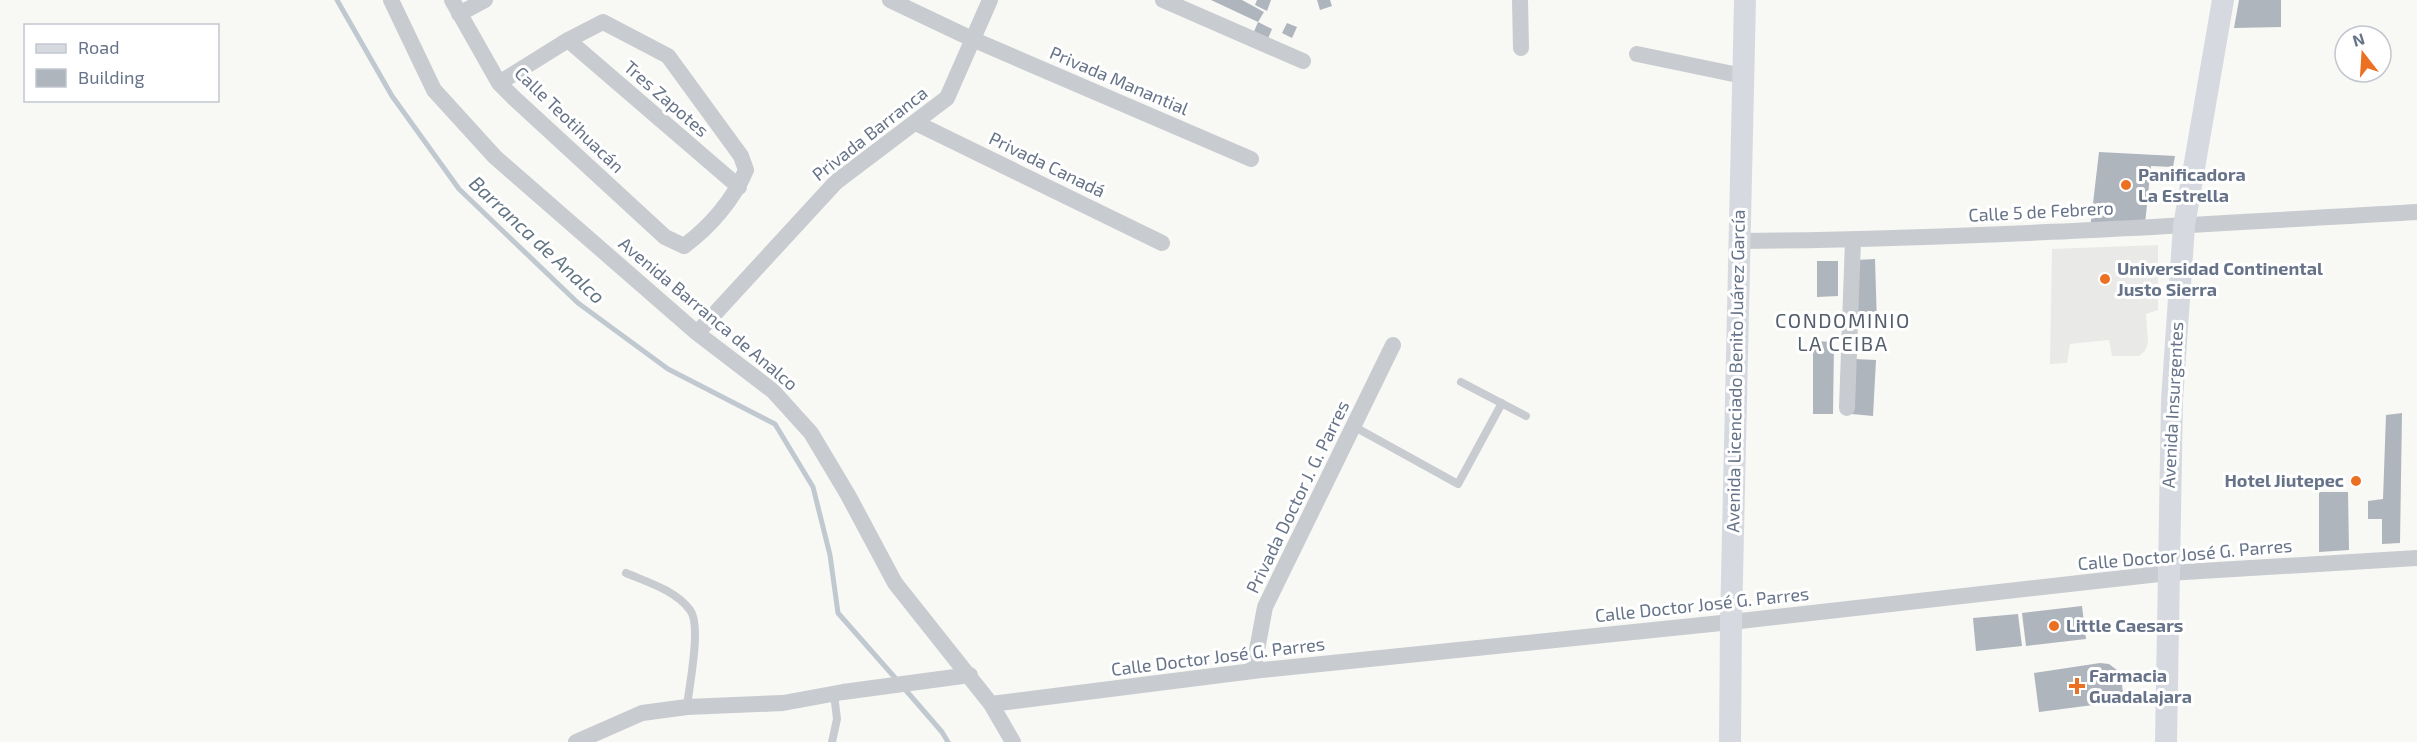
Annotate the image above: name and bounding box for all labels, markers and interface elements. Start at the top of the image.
legend [24,24,219,102]
north arrow [2333,24,2393,84]
text: N [2350,28,2367,50]
text: Road [78,36,119,58]
street label: Privada Manantial [1047,41,1193,120]
street label: Tres Zapotes [620,56,713,141]
street label: Calle Teotihuacán [510,62,629,177]
text: Building [78,66,145,88]
street label: Privada Barranca [807,81,931,185]
street label: Privada Canadá [986,126,1109,202]
place label: Panificadora La Estrella [2138,163,2246,206]
water label: Barranca de Analco [465,170,610,308]
marker: Panificadora La Estrella [2119,178,2133,192]
street label: Calle 5 de Febrero [1968,196,2114,226]
street label: Avenida Licenciado Benito Juárez García [1721,209,1749,533]
street label: Avenida Barranca de Analco [615,232,803,395]
place label: Universidad Continental Justo Sierra [2117,257,2323,300]
marker: Universidad Continental Justo Sierra [2098,272,2112,286]
district label: CONDOMINIO LA CEIBA [1775,308,1911,355]
street label: Avenida Insurgentes [2157,321,2187,489]
street label: Privada Doctor J. G. Parres [1241,397,1353,596]
place label: Hotel Jiutepec [2224,469,2344,491]
marker: Hotel Jiutepec [2349,474,2363,488]
street label: Calle Doctor José G. Parres [2077,534,2293,574]
street label: Calle Doctor José G. Parres [1594,582,1810,626]
place label: Little Caesars [2066,614,2183,636]
marker: Little Caesars [2047,619,2061,633]
street label: Calle Doctor José G. Parres [1110,632,1326,680]
place label: Farmacia Guadalajara [2089,664,2192,707]
marker: Farmacia Guadalajara [2070,679,2084,693]

